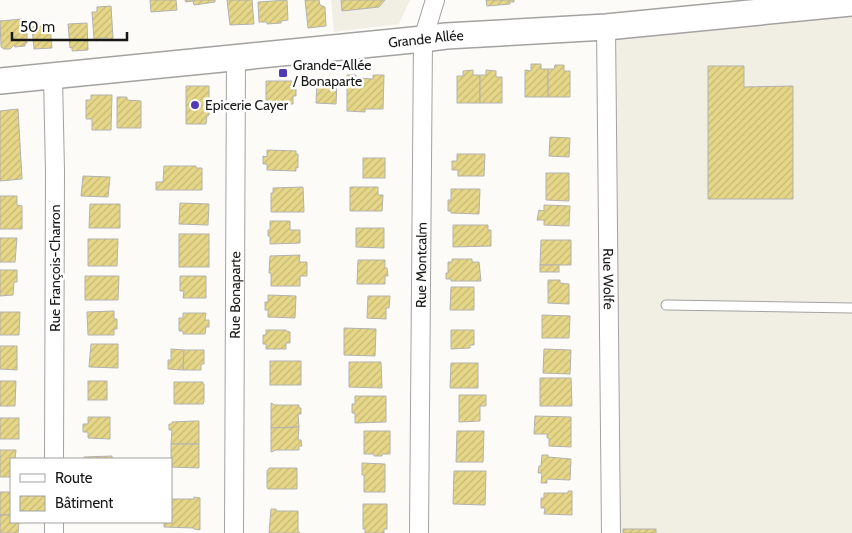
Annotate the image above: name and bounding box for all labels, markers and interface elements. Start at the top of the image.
scale bar [12,10,128,42]
text: 50 m [20,18,55,36]
street label: Grande Allée [387,26,464,51]
place label: Grande-Allée / Bonaparte [292,56,371,90]
marker: Grande-Allée / Bonaparte [277,67,289,79]
place label: Epicerie Cayer [205,96,289,114]
marker: Epicerie Cayer [189,99,201,111]
street label: Rue François-Charron [46,204,64,332]
street label: Rue Montcalm [412,222,431,308]
street label: Rue Wolfe [599,248,618,310]
street label: Rue Bonaparte [226,251,244,339]
legend [10,458,172,523]
text: Route [55,469,93,487]
text: Bâtiment [55,494,113,512]

